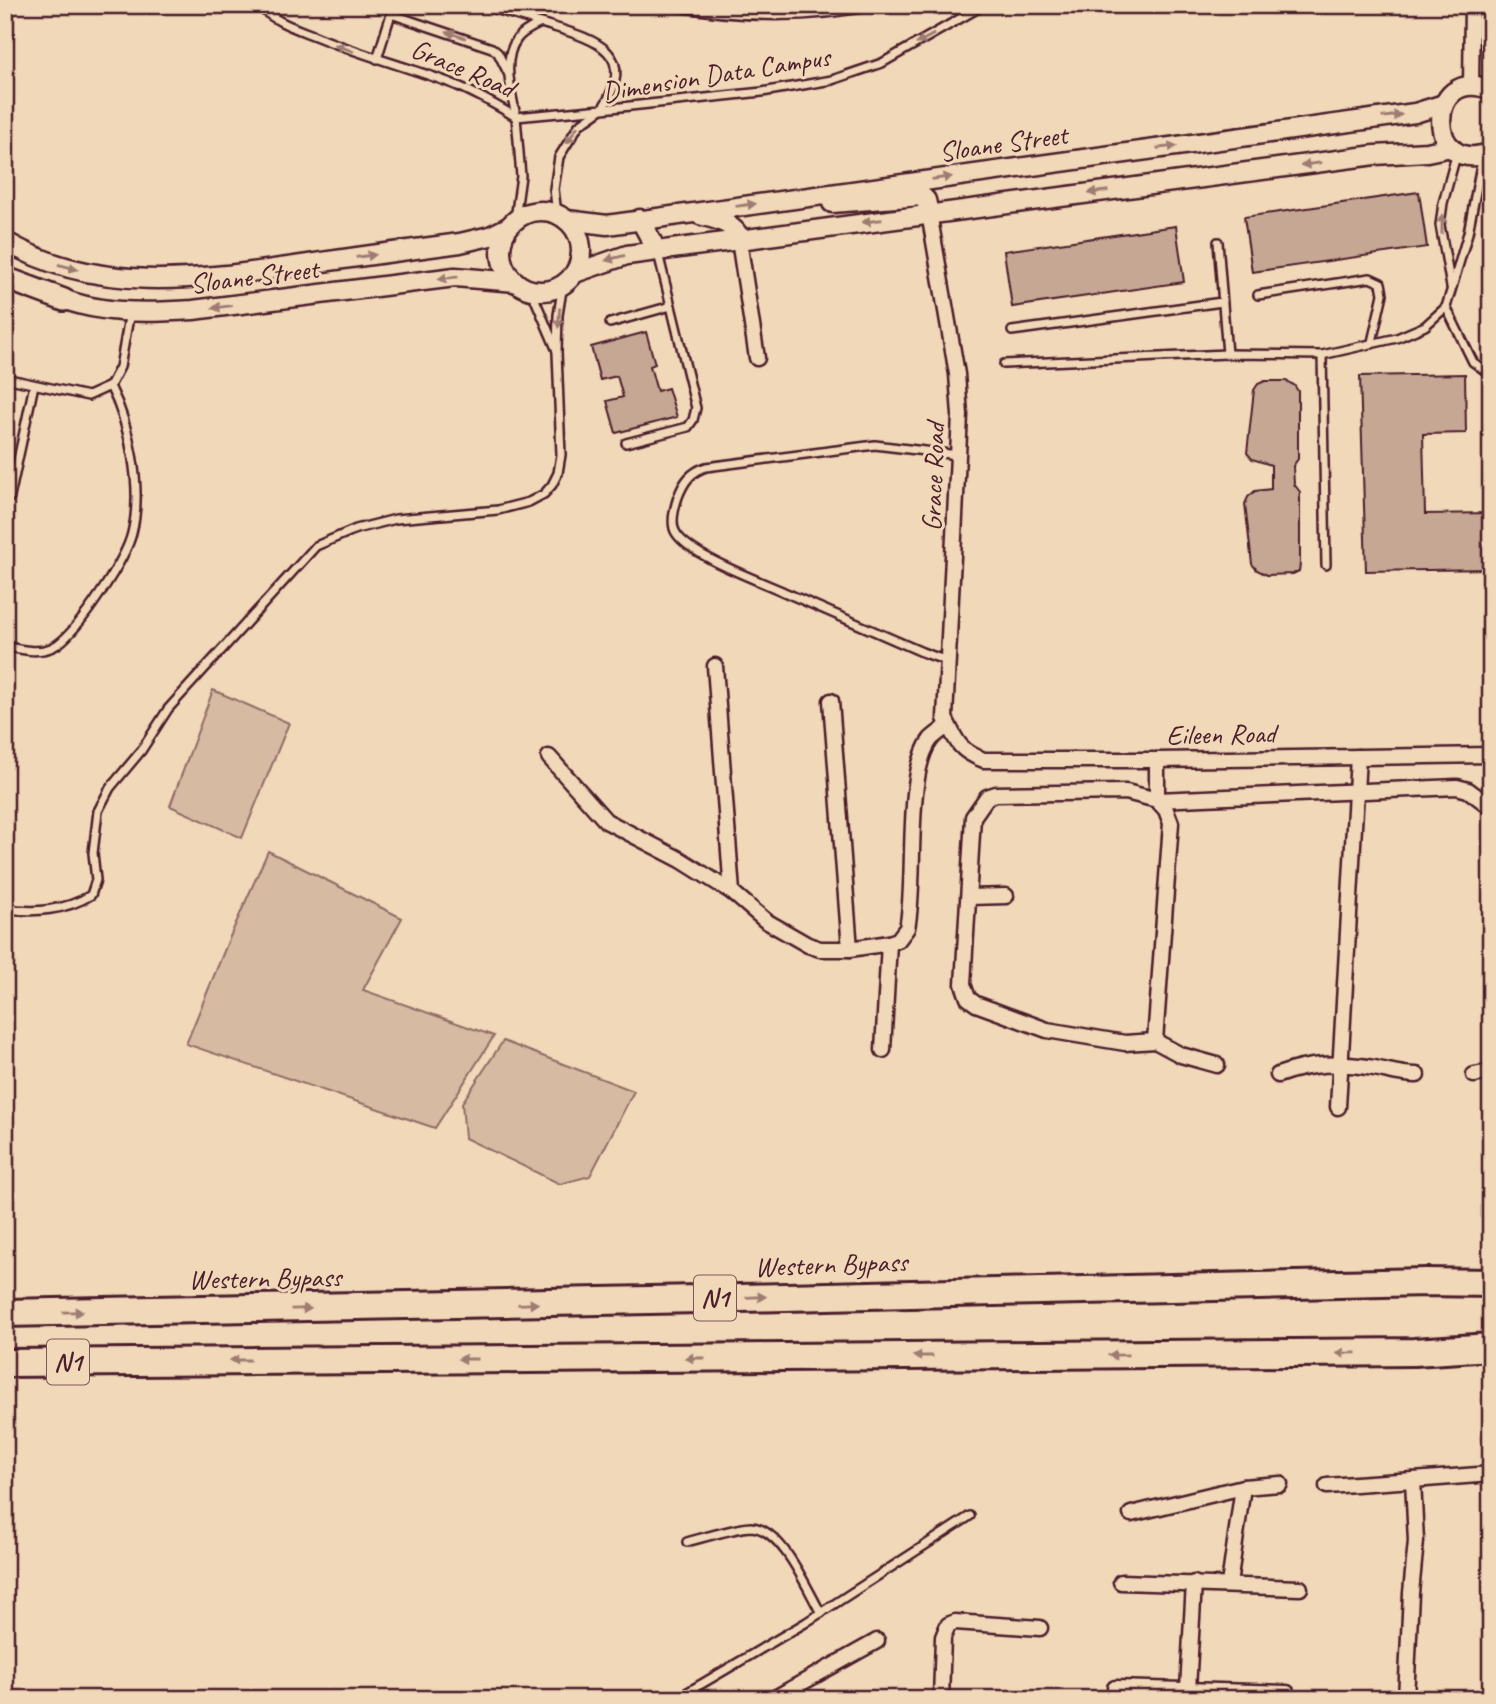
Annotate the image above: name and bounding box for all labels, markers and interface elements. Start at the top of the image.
one-way arrow [445,30,466,40]
street label: Grace Road [406,31,523,107]
one-way arrow [915,33,935,45]
street label: Dimension Data Campus [600,38,835,109]
one-way arrow [334,42,355,53]
one-way arrow [1382,111,1404,122]
street label: Sloane Street [937,116,1072,169]
one-way arrow [565,125,578,145]
one-way arrow [1156,142,1178,153]
one-way arrow [1300,159,1322,170]
one-way arrow [931,172,953,183]
one-way arrow [1087,186,1109,197]
one-way arrow [735,199,757,210]
one-way arrow [1436,213,1447,235]
one-way arrow [861,216,883,227]
street label: Sloane Street [188,250,323,301]
one-way arrow [356,250,378,261]
one-way arrow [604,253,626,264]
one-way arrow [58,262,79,272]
one-way arrow [437,273,459,284]
one-way arrow [211,301,233,312]
one-way arrow [553,307,564,329]
street label: Grace Road [914,418,953,532]
street label: Eileen Road [1166,715,1280,752]
street label: Western Bypass [754,1244,910,1284]
street label: Western Bypass [188,1259,344,1297]
road number: N1 [694,1275,736,1320]
one-way arrow [745,1292,767,1303]
one-way arrow [518,1298,540,1309]
one-way arrow [290,1303,312,1314]
one-way arrow [63,1306,85,1318]
road number: N1 [47,1340,89,1385]
one-way arrow [1334,1347,1356,1359]
one-way arrow [1107,1349,1129,1361]
one-way arrow [912,1351,934,1362]
one-way arrow [684,1352,706,1364]
one-way arrow [457,1353,479,1365]
one-way arrow [229,1354,251,1366]

